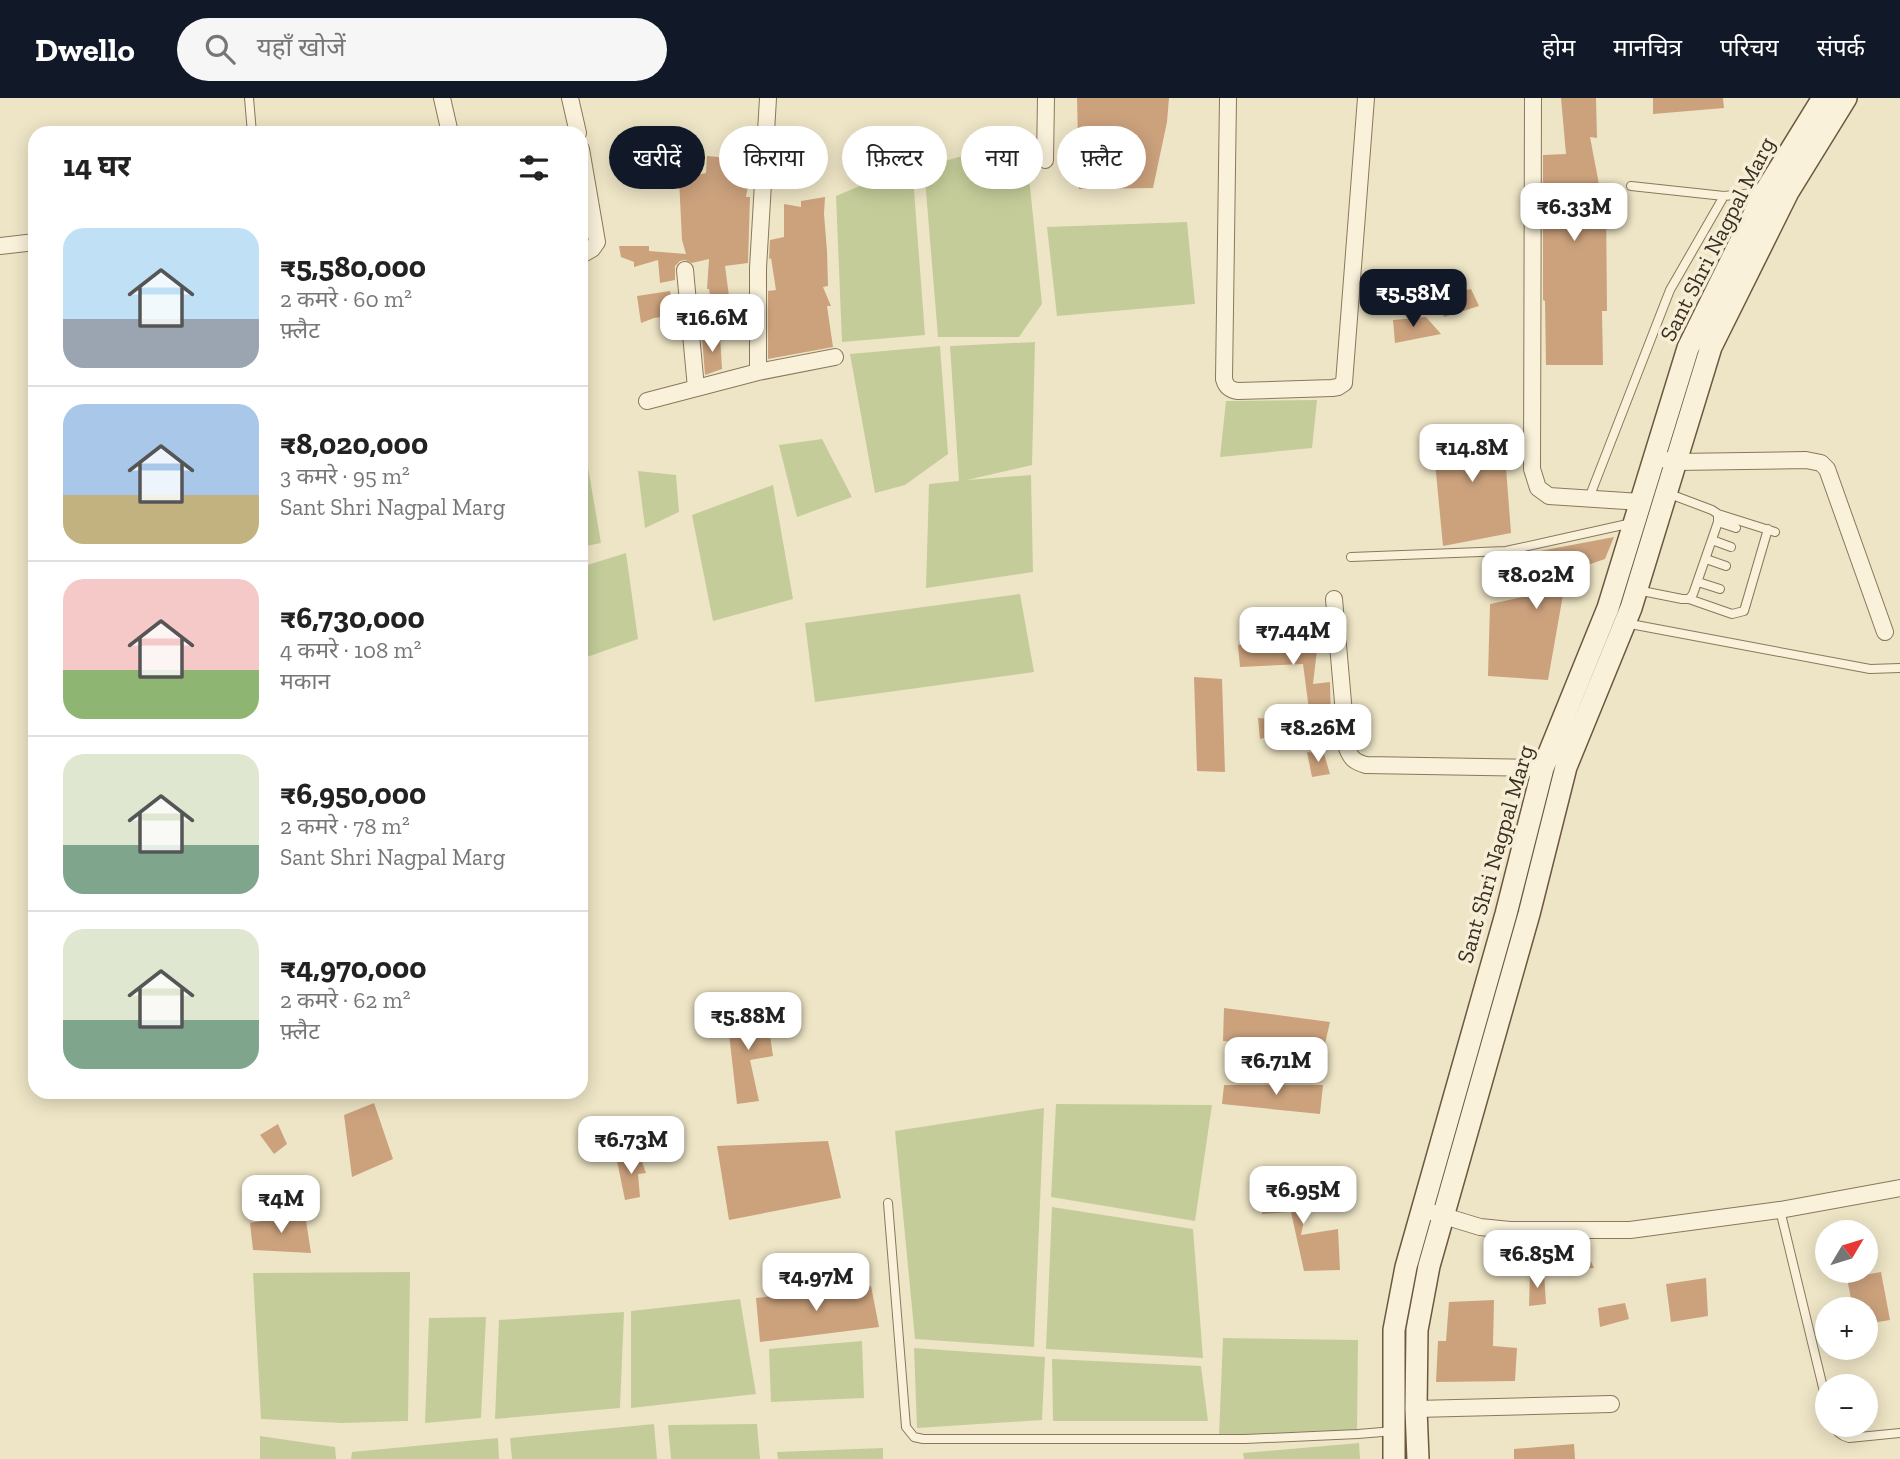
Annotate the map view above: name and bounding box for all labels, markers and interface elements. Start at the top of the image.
search box [177,18,667,81]
text: Dwello [35,30,135,69]
icon: search [201,30,239,68]
text: यहाँ खोजें [257,31,346,63]
text: होम [1542,33,1575,62]
text: मानचित्र [1613,33,1682,62]
text: परिचय [1720,33,1779,62]
text: संपर्क [1817,33,1865,62]
chip: खरीदें [609,126,705,189]
chip: किराया [719,126,828,189]
chip: फ़िल्टर [842,126,947,189]
chip: नया [961,126,1043,189]
chip: फ़्लैट [1057,126,1146,189]
street label: Sant Shri Nagpal Marg [1653,132,1781,346]
text: 14 घर [63,148,131,184]
icon: filters [515,149,553,187]
pin: ₹6.33M [1517,184,1631,243]
text: ₹6.33M [1536,192,1612,220]
text: ₹5,580,000 [280,249,426,285]
icon: home [119,256,203,340]
pin: ₹5.58M [1356,270,1470,329]
text: ₹5.58M [1376,278,1450,306]
text: 2 कमरे · 60 m² [280,285,412,313]
pin: ₹16.6M [655,294,769,354]
text: ₹16.6M [676,303,748,331]
text: फ़्लैट [280,316,320,344]
pin: ₹14.8M [1415,424,1529,484]
text: ₹8,020,000 [280,426,428,462]
icon: home [119,432,203,516]
text: ₹14.8M [1435,433,1509,461]
text: 3 कमरे · 95 m² [280,462,410,490]
text: Sant Shri Nagpal Marg [280,493,505,521]
pin: ₹8.02M [1479,552,1593,611]
text: ₹8.02M [1498,560,1574,588]
text: ₹6,730,000 [280,600,425,636]
icon: home [119,607,203,691]
pin: ₹7.44M [1236,608,1350,667]
text: ₹7.44M [1255,616,1331,644]
text: 4 कमरे · 108 m² [280,636,421,664]
text: मकान [280,667,330,695]
pin: ₹8.26M [1261,704,1375,764]
text: ₹8.26M [1280,713,1356,741]
street label: Sant Shri Nagpal Marg [1450,741,1540,966]
text: ₹6,950,000 [280,776,426,812]
icon: home [119,782,203,866]
text: 2 कमरे · 78 m² [280,812,410,840]
text: Sant Shri Nagpal Marg [280,843,505,871]
text: ₹4,970,000 [280,950,427,986]
icon: home [119,957,203,1041]
text: 2 कमरे · 62 m² [280,986,410,1014]
pin: ₹5.88M [691,992,805,1052]
text: ₹5.88M [710,1001,786,1029]
text: फ़्लैट [280,1017,320,1045]
pin: ₹6.71M [1219,1038,1333,1097]
text: ₹6.71M [1241,1046,1311,1074]
pin: ₹6.73M [574,1116,688,1176]
text: ₹6.73M [594,1125,668,1153]
pin: ₹6.95M [1246,1166,1360,1226]
text: ₹6.95M [1266,1175,1340,1203]
pin: ₹4M [247,1176,315,1235]
text: ₹4M [258,1184,304,1212]
north arrow [1815,1220,1878,1283]
map controls [1815,1220,1878,1437]
pin: ₹6.85M [1480,1230,1594,1290]
text: ₹6.85M [1499,1239,1575,1267]
pin: ₹4.97M [759,1254,873,1313]
text: ₹4.97M [778,1262,854,1290]
button: + [1815,1297,1878,1360]
button: − [1815,1374,1878,1437]

